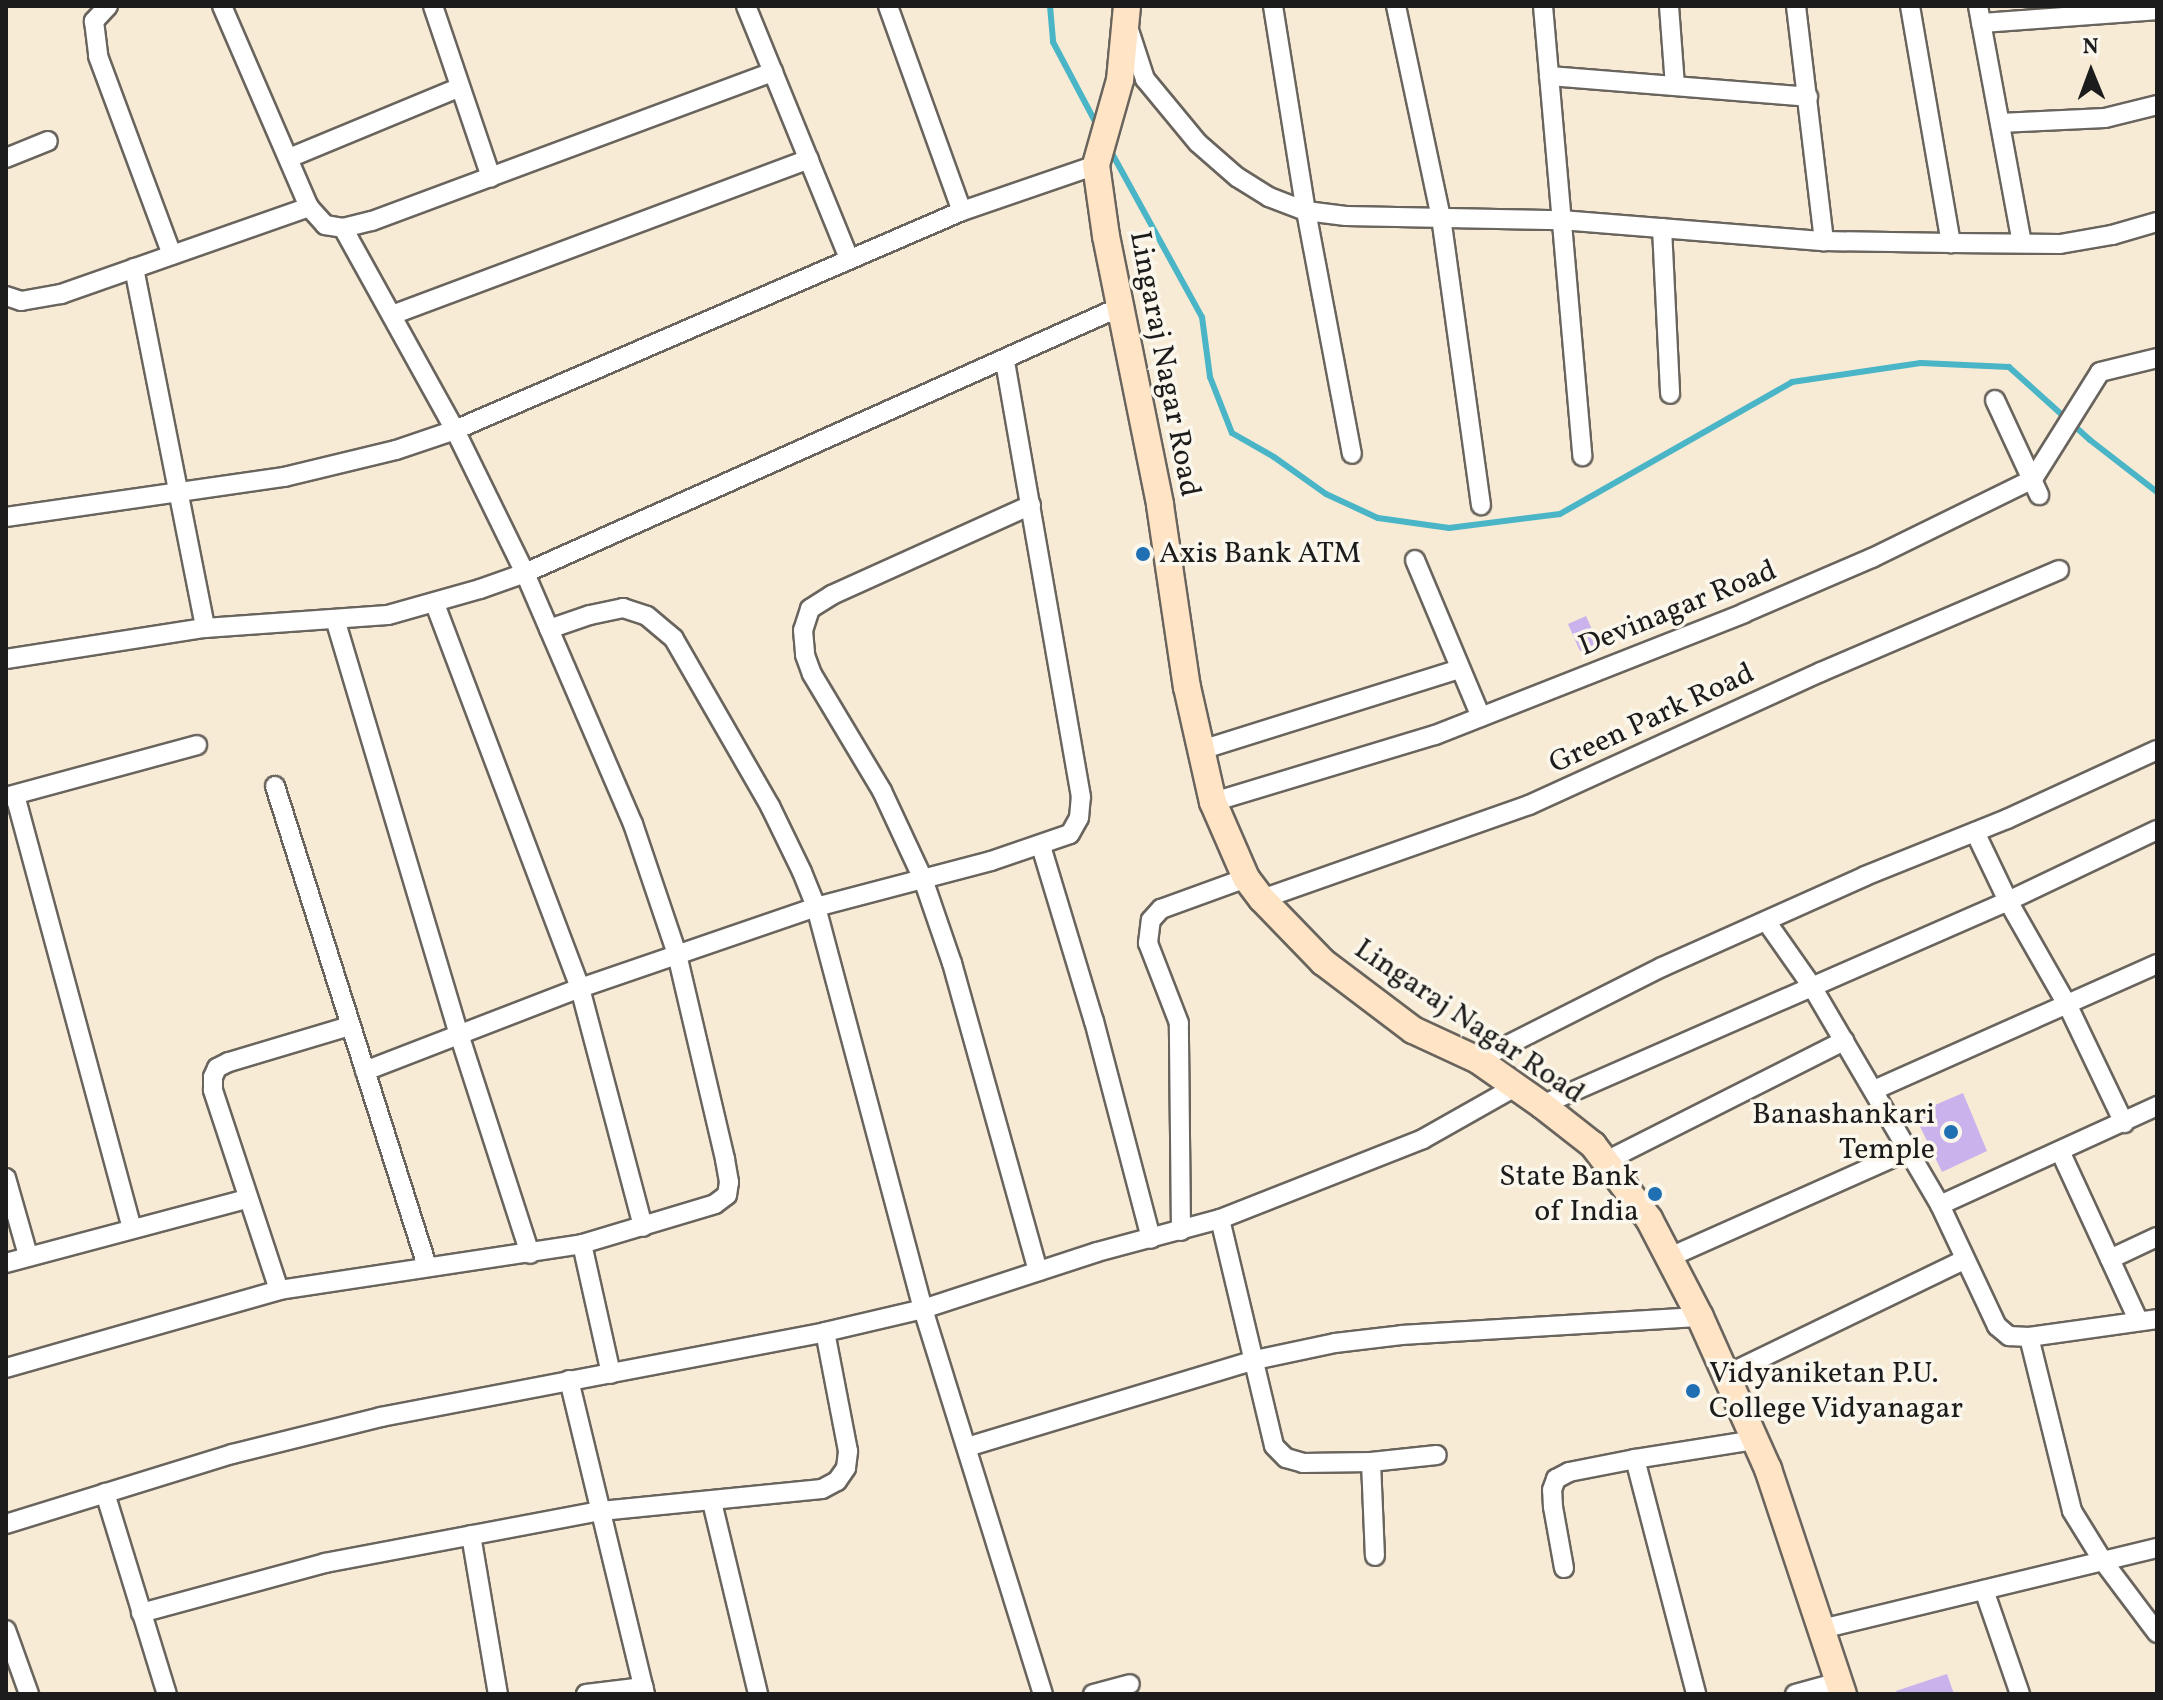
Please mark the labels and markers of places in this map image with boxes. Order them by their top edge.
place label: Axis Bank ATM [1159,536,1361,572]
marker: Axis Bank ATM [1134,545,1152,563]
place label: Banashankari Temple [1752,1097,1935,1168]
marker: Banashankari Temple [1942,1123,1960,1141]
place label: State Bank of India [1499,1159,1639,1230]
marker: State Bank of India [1646,1185,1664,1203]
place label: Vidyaniketan P.U. College Vidyanagar [1709,1356,1964,1426]
marker: Vidyaniketan P.U. College Vidyanagar [1684,1382,1702,1400]

